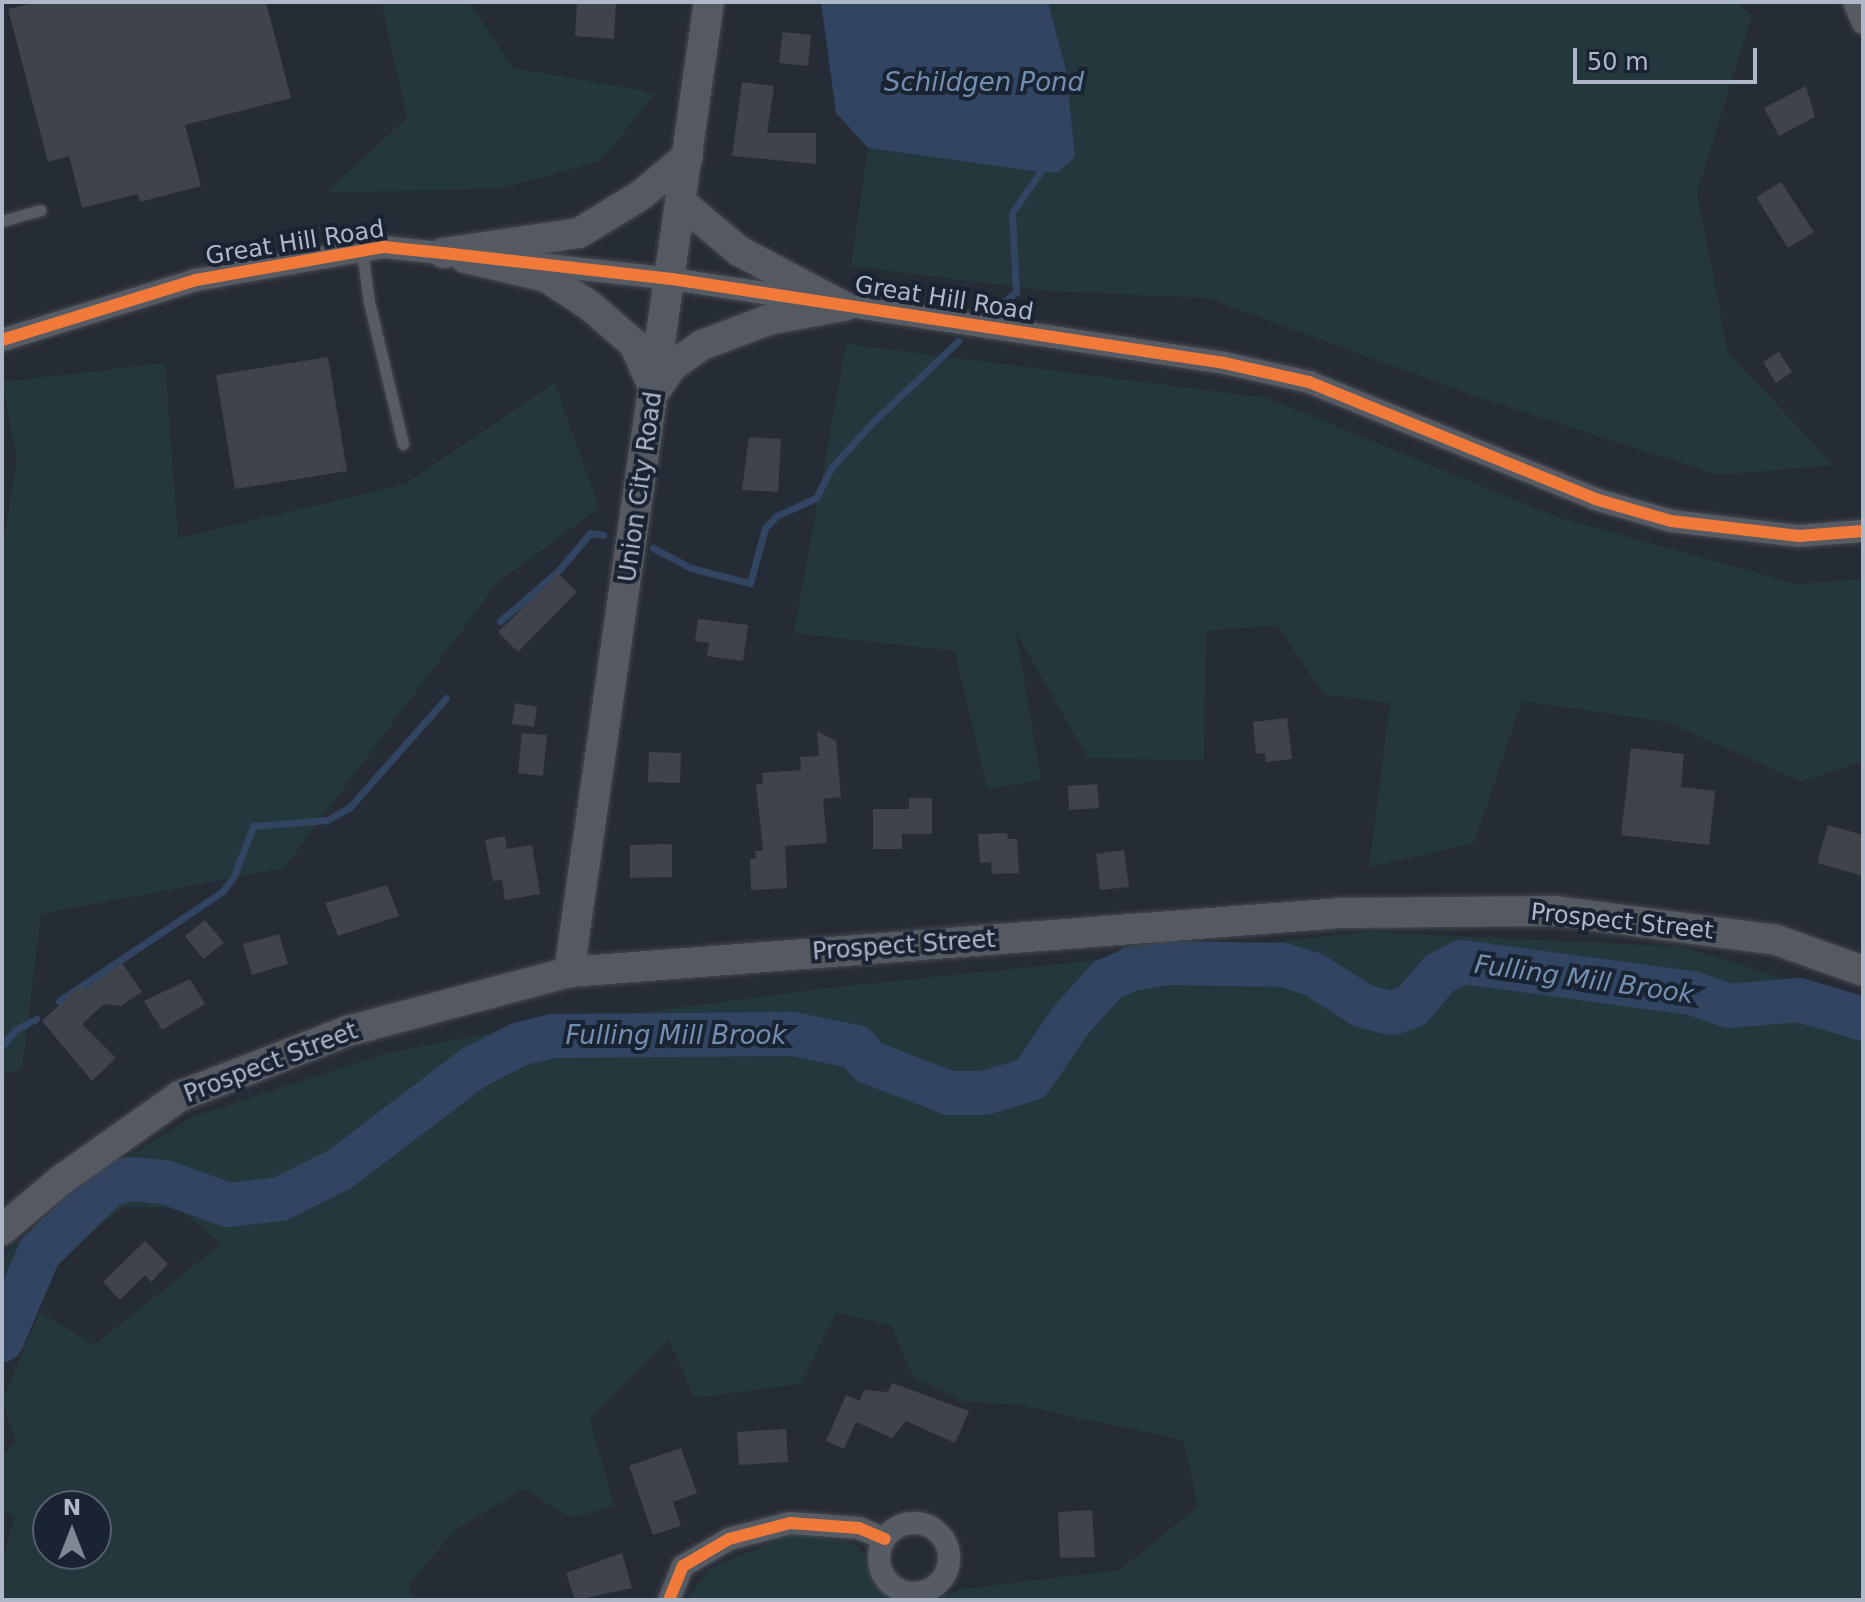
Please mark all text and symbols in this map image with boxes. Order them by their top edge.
scale bar [1577,32,1761,82]
text: 50 m [1587,48,1649,76]
water label: Schildgen Pond [884,67,1084,99]
street label: Great Hill Road [204,215,386,271]
street label: Great Hill Road [853,271,1035,327]
street label: Union City Road [613,390,669,584]
street label: Prospect Street [1529,898,1715,946]
street label: Prospect Street [811,925,997,967]
water label: Fulling Mill Brook [1472,949,1696,1011]
street label: Prospect Street [180,1017,362,1109]
water label: Fulling Mill Brook [565,1020,787,1052]
north arrow [32,1490,112,1570]
text: N [63,1495,81,1520]

